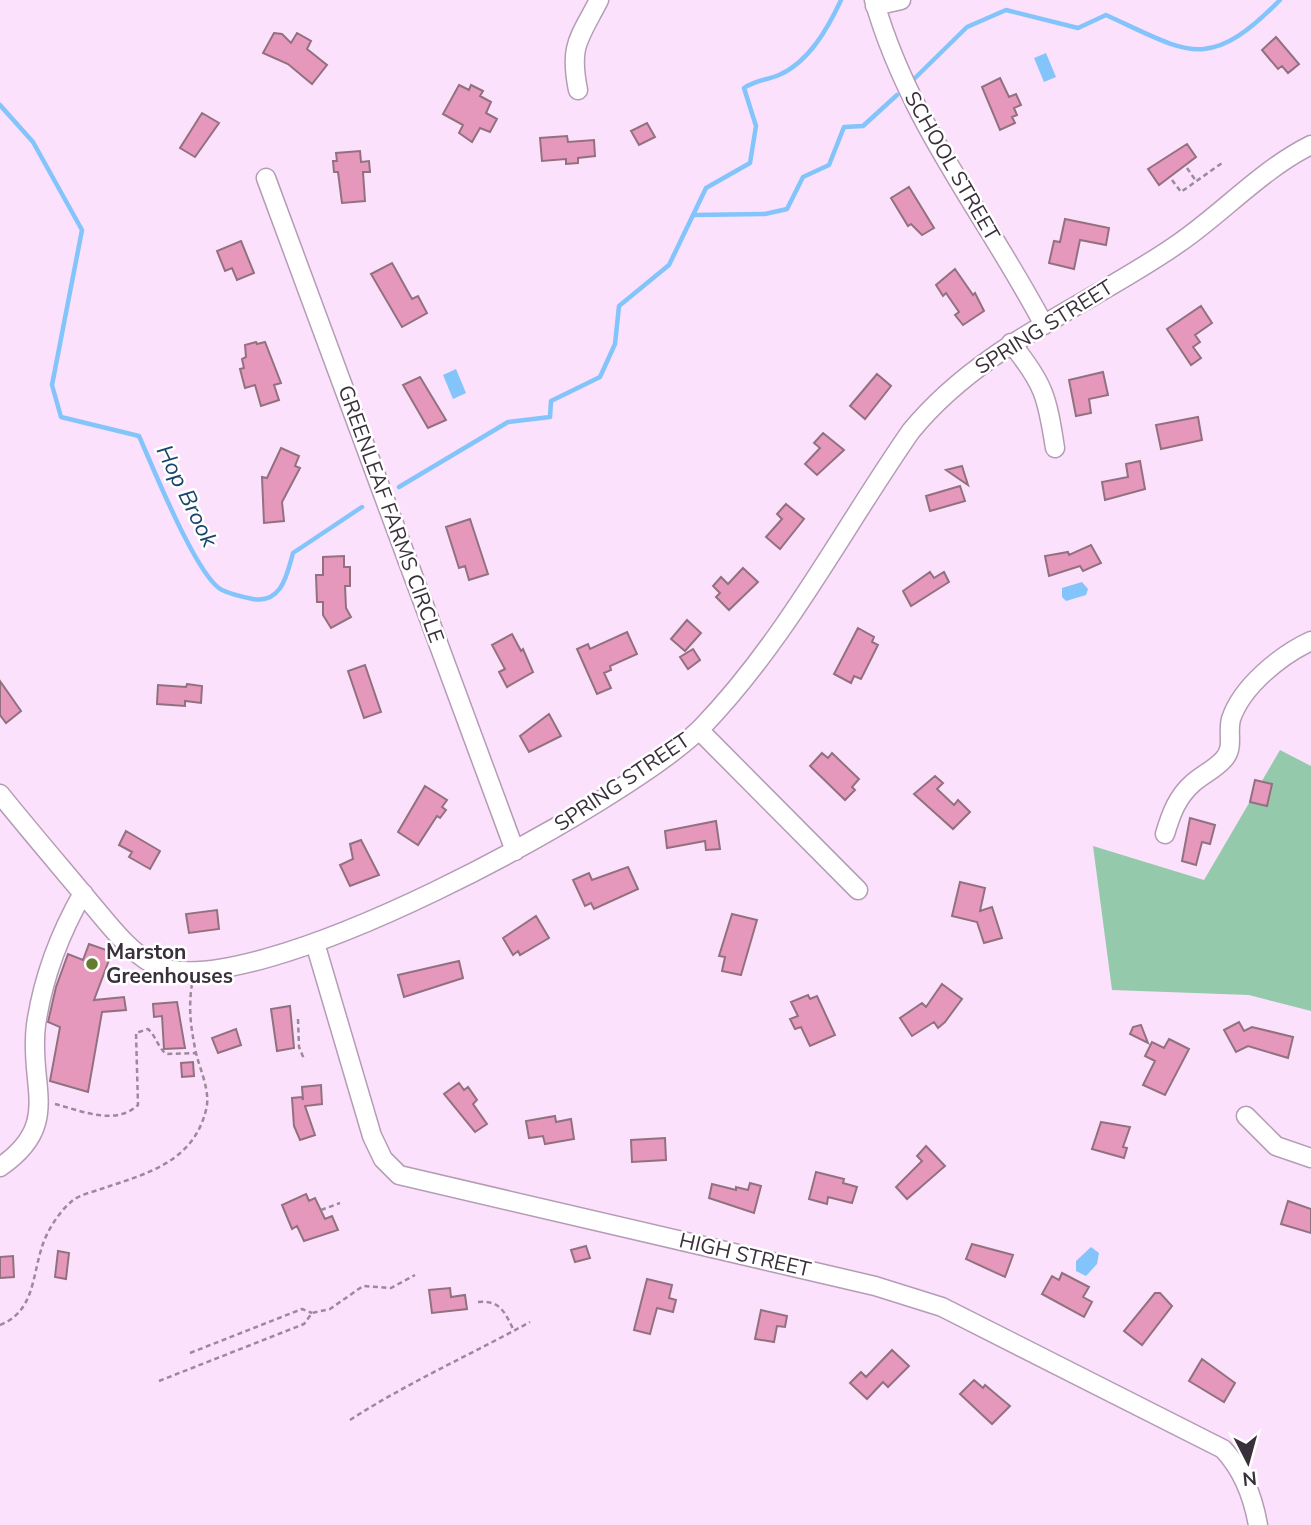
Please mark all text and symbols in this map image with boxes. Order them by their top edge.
street label: SCHOOL STREET [898,86,1006,246]
street label: SPRING STREET [970,273,1119,381]
street label: GREENLEAF FARMS CIRCLE [331,381,451,647]
water label: Hop Brook [149,440,225,553]
street label: SPRING STREET [549,726,696,838]
place label: Marston Greenhouses [106,938,233,990]
marker: Marston Greenhouses [84,956,100,972]
street label: HIGH STREET [676,1226,814,1284]
north arrow [1213,1427,1283,1497]
text: N [1241,1464,1258,1492]

